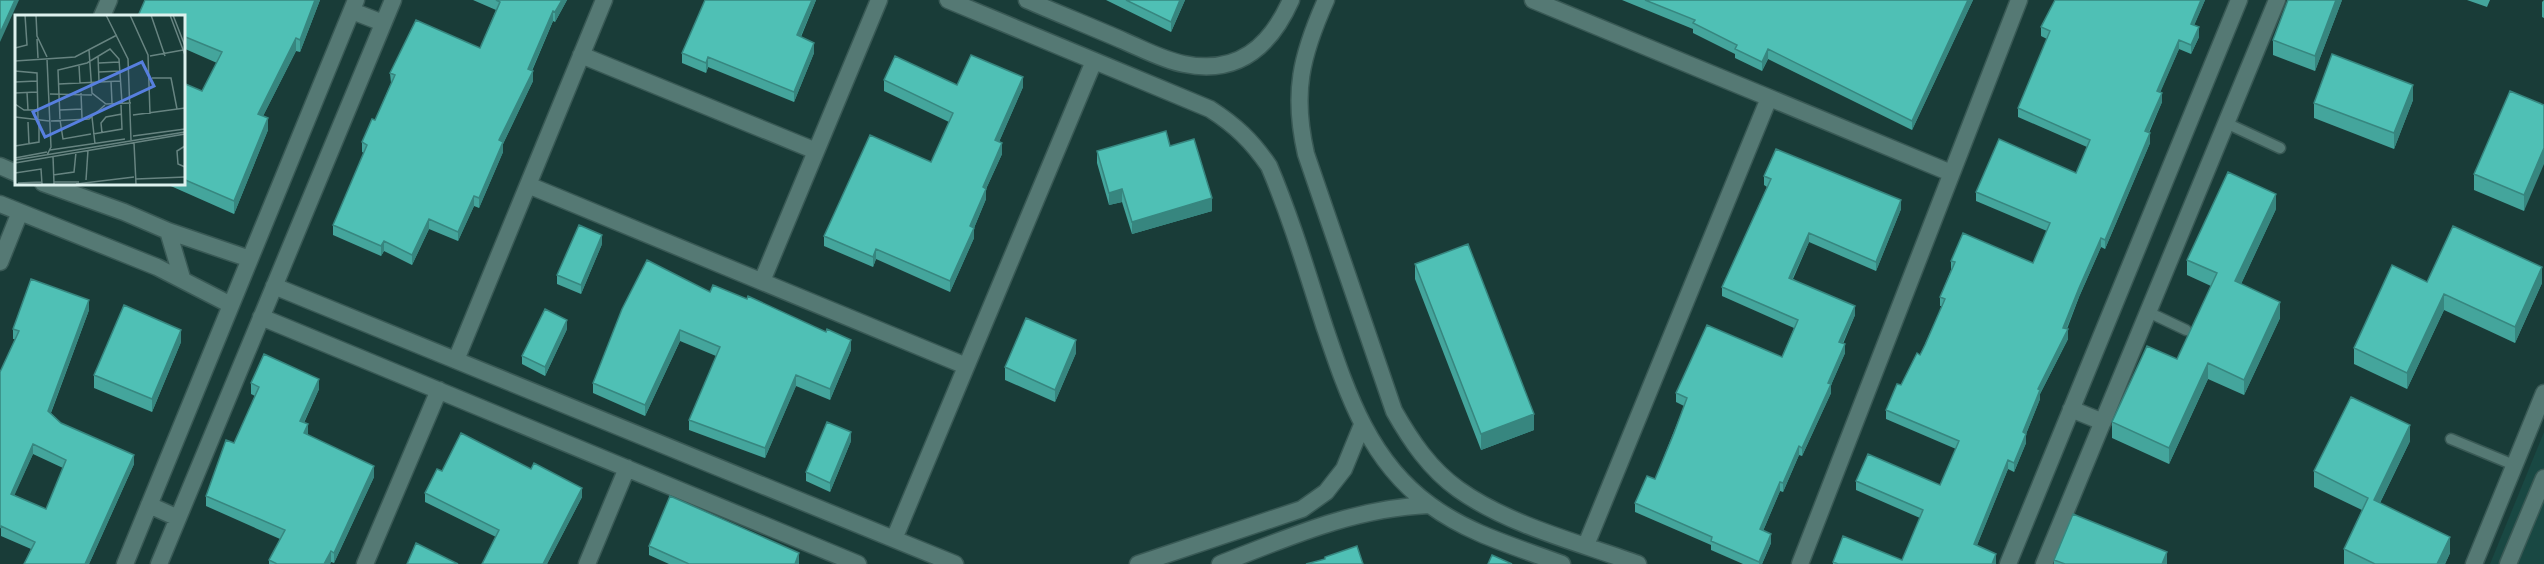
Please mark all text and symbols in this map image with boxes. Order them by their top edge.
inset map [15,15,184,184]

